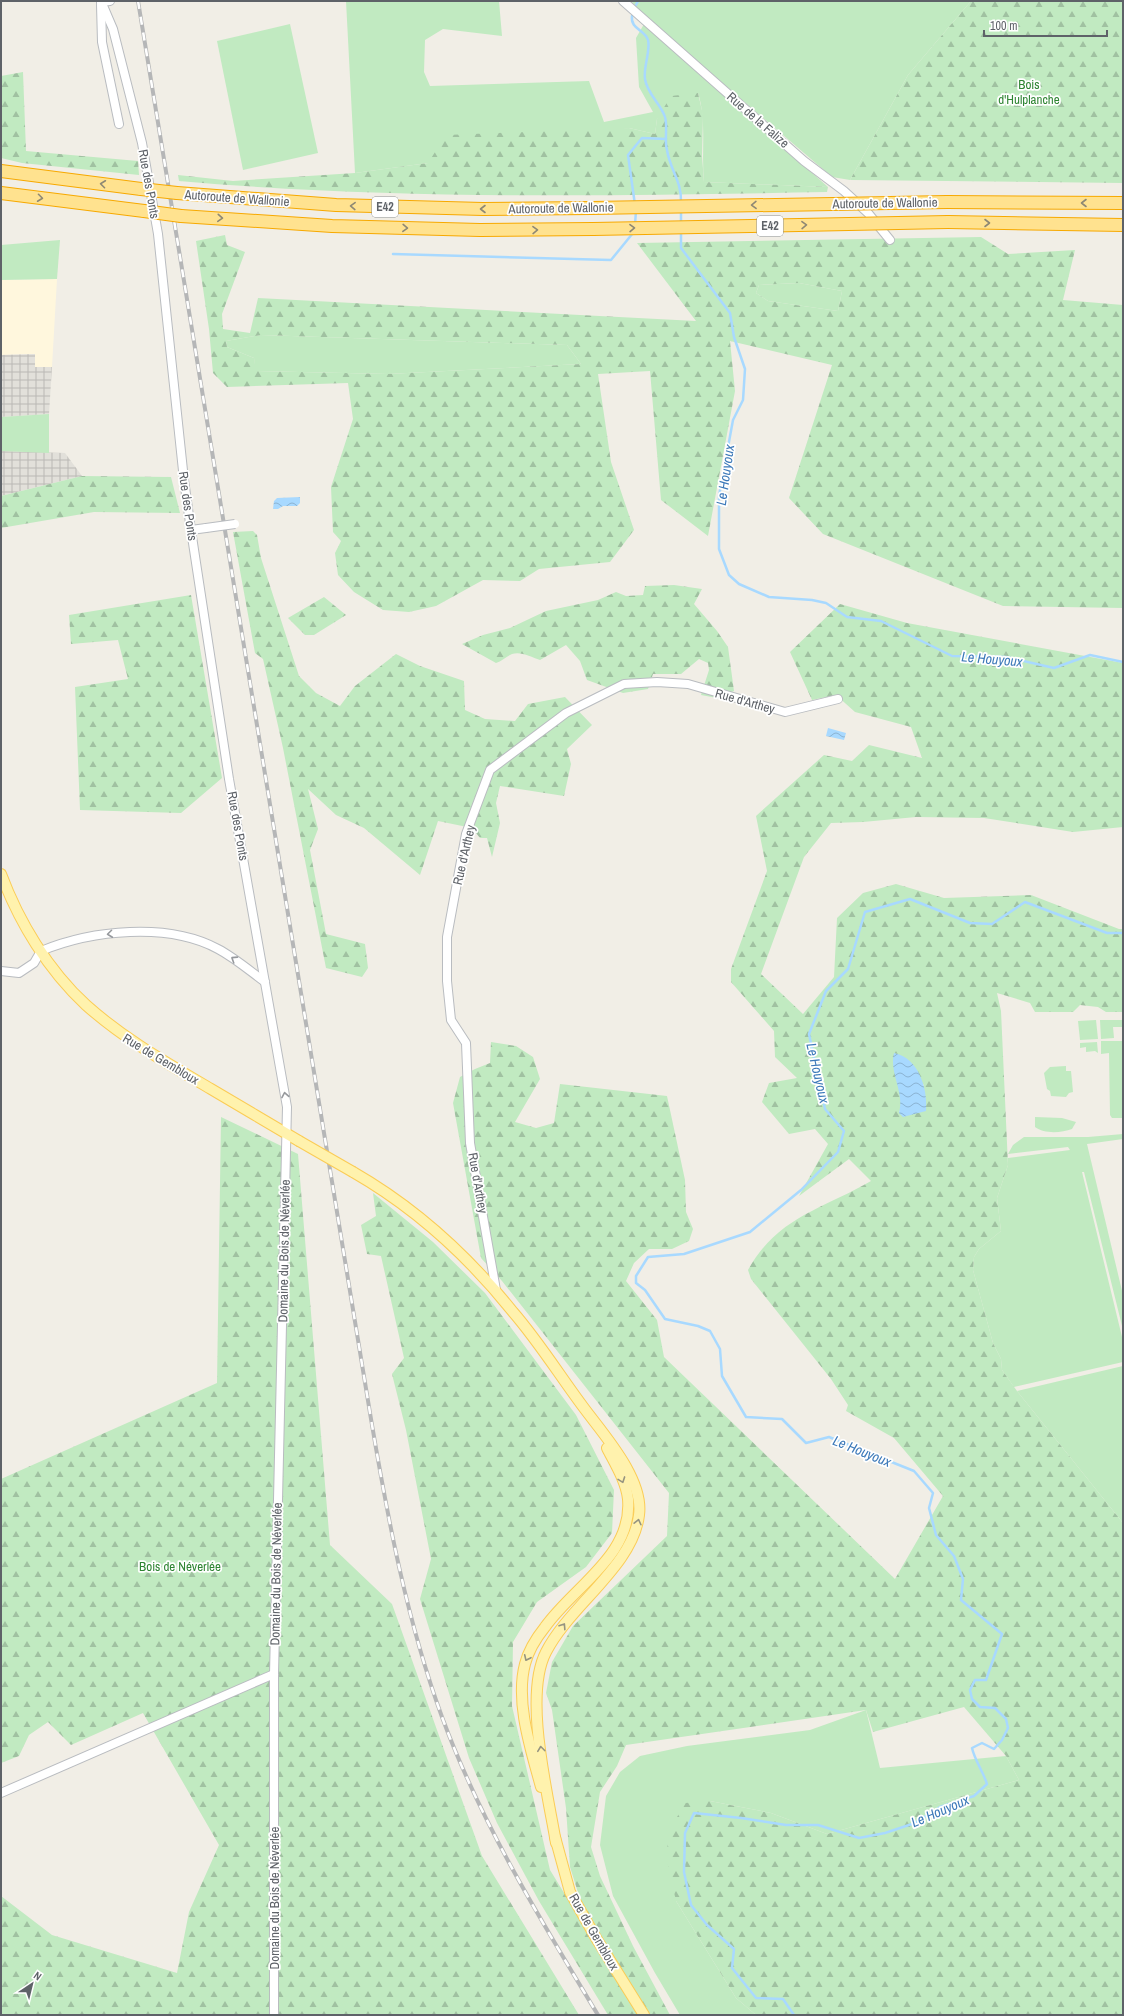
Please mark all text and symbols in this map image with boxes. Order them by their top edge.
scale bar [984,12,1107,38]
text: 100 m [990,18,1017,34]
park label: Bois d'Hulplanche [998,76,1060,108]
street label: Rue de la Falize [723,88,793,152]
street label: Rue des Ponts [135,148,163,220]
one-way arrow [100,180,106,189]
street label: Autoroute de Wallonie [183,186,290,210]
one-way arrow [37,194,43,203]
street label: Autoroute de Wallonie [831,194,938,212]
road number: E42 [372,197,398,217]
street label: Autoroute de Wallonie [507,199,614,217]
one-way arrow [1081,199,1087,207]
one-way arrow [751,201,757,209]
one-way arrow [350,202,356,210]
one-way arrow [480,205,486,213]
one-way arrow [217,214,223,223]
road number: E42 [757,216,783,236]
one-way arrow [984,218,990,227]
one-way arrow [801,221,807,229]
one-way arrow [402,224,408,232]
one-way arrow [629,224,635,232]
one-way arrow [532,226,538,234]
water label: Le Houyoux [712,442,738,507]
street label: Rue des Ponts [175,470,201,542]
water label: Le Houyoux [961,647,1025,671]
street label: Rue d'Arthey [713,684,777,718]
street label: Rue des Ponts [224,790,252,862]
street label: Rue d'Arthey [449,823,479,887]
one-way arrow [107,930,113,939]
one-way arrow [231,956,238,964]
street label: Rue de Gembloux [120,1030,203,1089]
water label: Le Houyoux [802,1041,834,1106]
one-way arrow [281,1092,290,1098]
street label: Rue d'Arthey [464,1151,492,1215]
street label: Domaine du Bois de Néverlée [274,1179,294,1323]
water label: Le Houyoux [830,1431,895,1471]
one-way arrow [617,1477,625,1484]
street label: Domaine du Bois de Néverlée [266,1502,286,1646]
one-way arrow [633,1519,641,1525]
park label: Bois de Néverlée [139,1558,221,1575]
one-way arrow [558,1623,566,1630]
one-way arrow [524,1655,532,1662]
one-way arrow [537,1746,546,1752]
water label: Le Houyoux [908,1790,973,1831]
street label: Domaine du Bois de Néverlée [266,1827,283,1969]
street label: Rue de Gembloux [565,1891,623,1974]
north arrow [12,1964,52,2004]
text: N [31,1968,44,1983]

